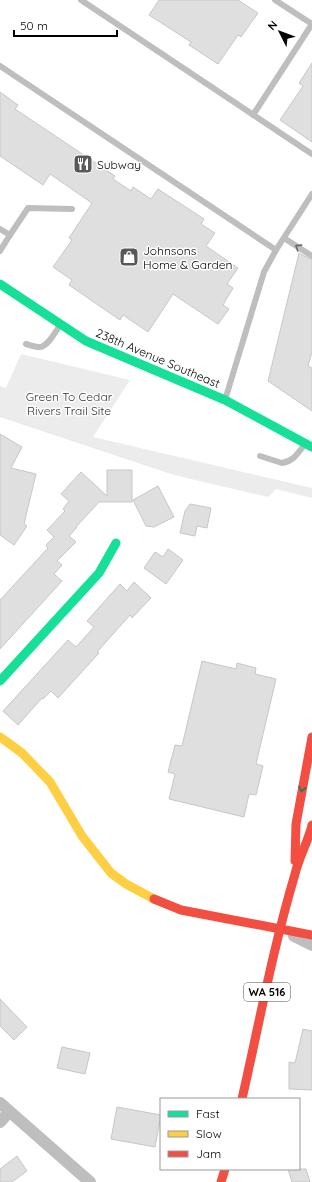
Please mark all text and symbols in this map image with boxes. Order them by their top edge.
scale bar [14,12,117,38]
north arrow [260,12,300,52]
text: 50 m [20,18,48,33]
text: N [265,18,280,33]
restaurant icon: Subway [72,153,94,175]
place label: Subway [97,157,141,172]
place label: Johnsons Home & Garden [143,243,232,272]
one-way arrow [295,244,302,252]
shop icon: Johnsons Home & Garden [118,246,140,268]
street label: 238th Avenue Southeast [94,325,222,391]
park label: Green To Cedar Rivers Trail Site [26,389,113,418]
one-way arrow [299,786,307,792]
road number: WA 516 [244,983,290,1001]
legend [160,1098,300,1170]
text: Fast [196,1106,220,1121]
text: Slow [196,1126,222,1141]
text: Jam [196,1146,221,1161]

